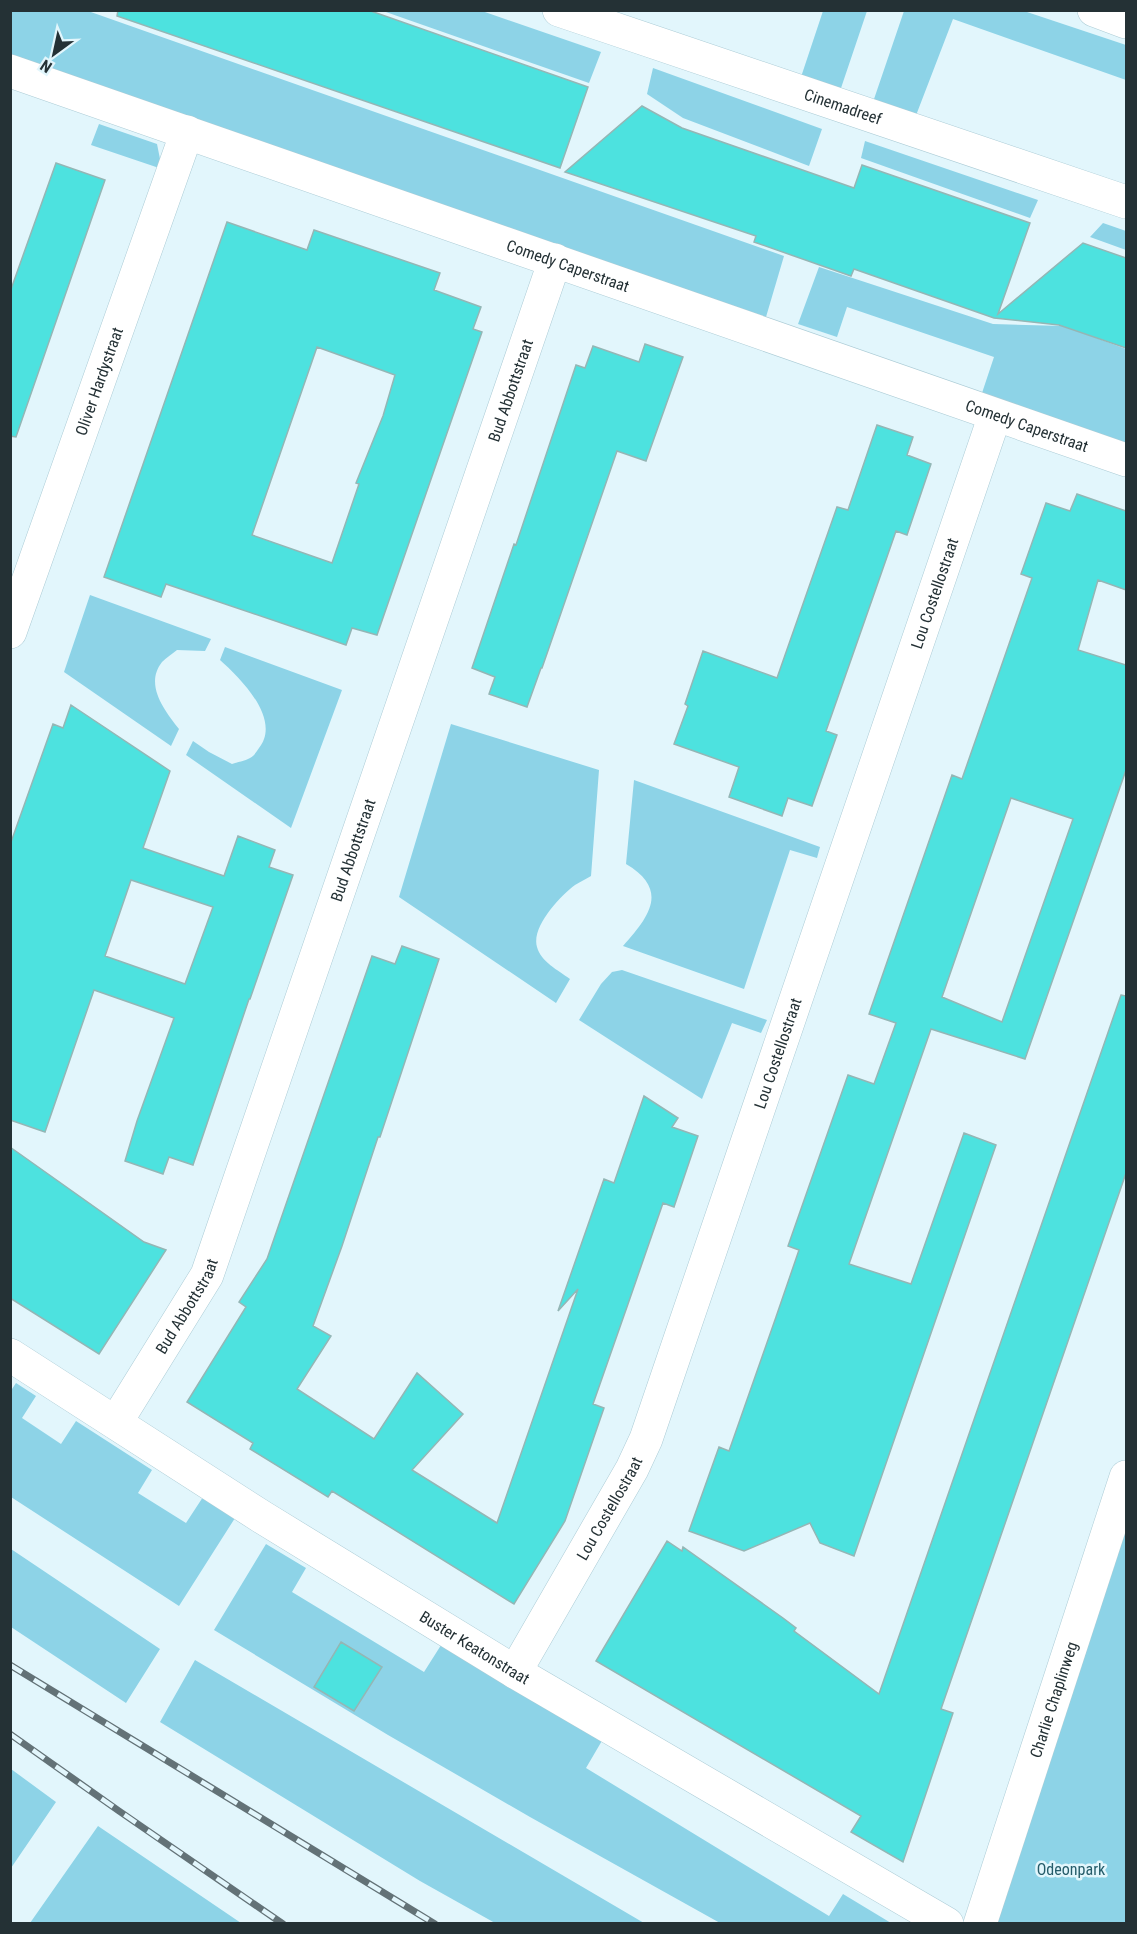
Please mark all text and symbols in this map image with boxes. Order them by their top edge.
north arrow [24,24,84,84]
text: N [37,56,55,77]
street label: Cinemadreef [802,84,884,128]
street label: Comedy Caperstraat [504,235,632,296]
street label: Oliver Hardystraat [71,324,127,438]
street label: Bud Abbottstraat [484,336,537,444]
street label: Comedy Caperstraat [963,395,1091,456]
street label: Lou Costellostraat [907,535,962,651]
street label: Bud Abbottstraat [326,796,379,904]
street label: Lou Costellostraat [750,995,805,1111]
street label: Bud Abbottstraat [151,1256,222,1357]
street label: Lou Costellostraat [572,1453,646,1563]
street label: Buster Keatonstraat [416,1606,533,1688]
street label: Charlie Chaplinweg [1025,1639,1081,1760]
park label: Odeonpark [1037,1860,1106,1879]

